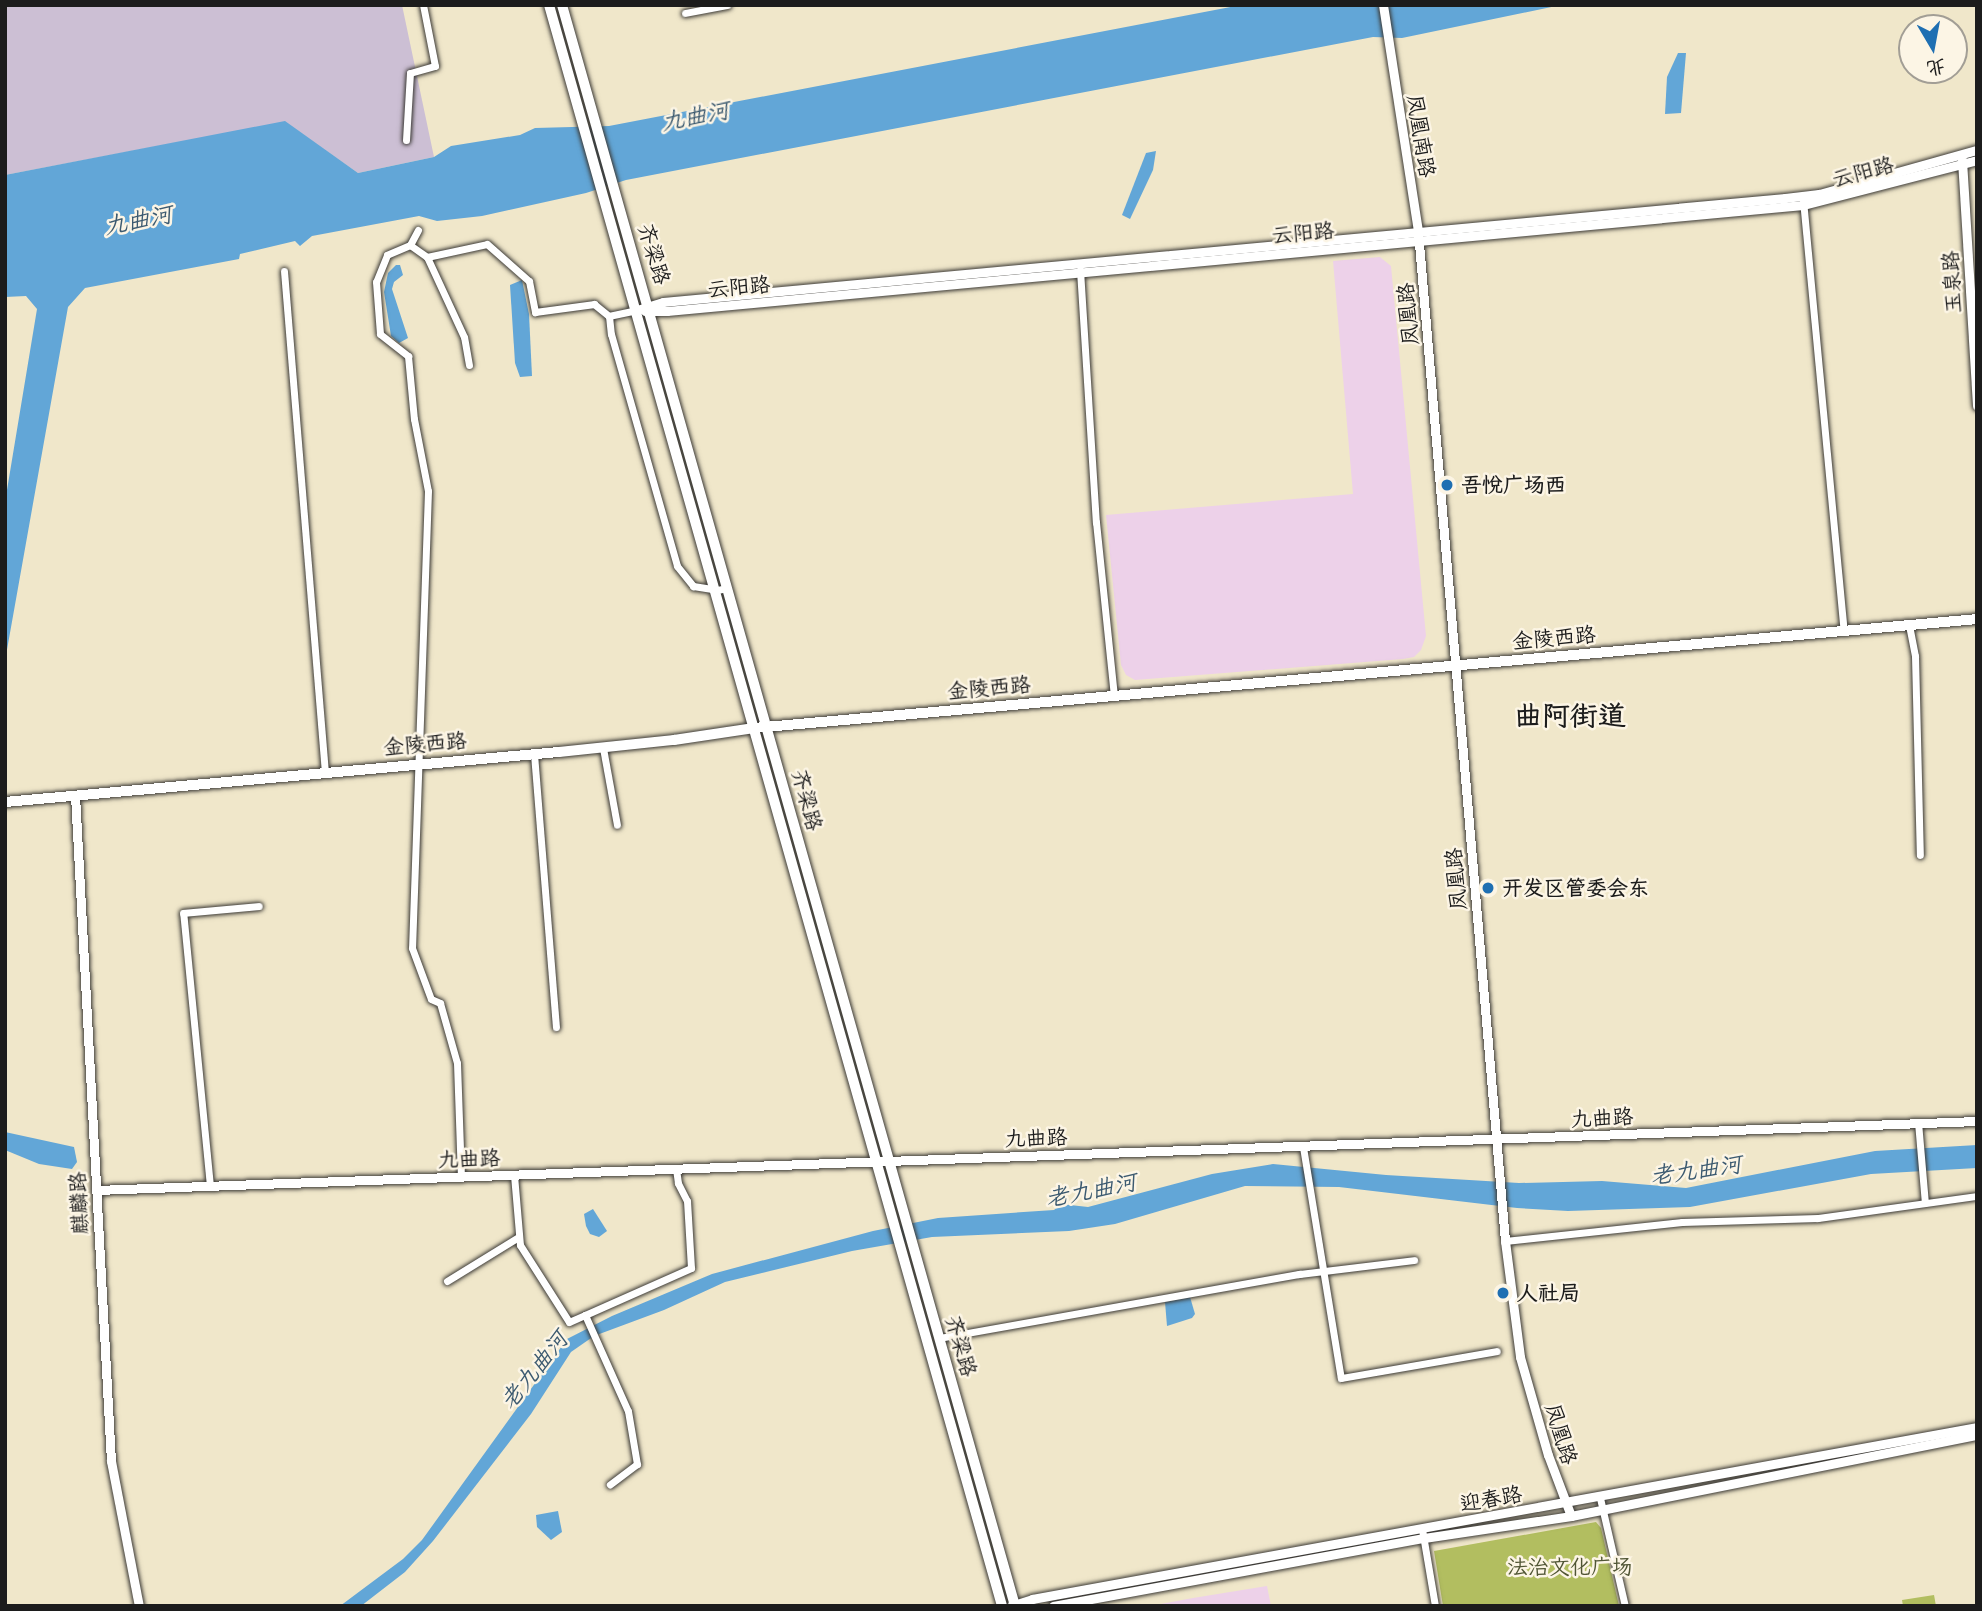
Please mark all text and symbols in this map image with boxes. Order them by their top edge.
north arrow [1898,14,1968,84]
text: 北 [1925,54,1948,81]
street label: 凤凰南路 [1402,93,1440,179]
water label: 九曲河 [659,96,731,136]
street label: 云阳路 [1829,152,1897,192]
water label: 九曲河 [102,200,174,240]
street label: 云阳路 [1271,218,1335,248]
street label: 齐梁路 [633,220,675,288]
street label: 玉泉路 [1938,250,1966,314]
street label: 云阳路 [707,272,771,302]
street label: 凤凰路 [1393,282,1423,346]
place label: 吾悦广场西 [1461,472,1566,498]
marker: 吾悦广场西 [1439,477,1455,493]
street label: 金陵西路 [1511,622,1597,654]
street label: 金陵西路 [946,672,1032,704]
district label: 曲阿街道 [1514,698,1626,732]
street label: 金陵西路 [382,728,468,760]
street label: 齐梁路 [787,766,827,834]
street label: 凤凰路 [1441,847,1471,911]
place label: 开发区管委会东 [1502,875,1649,901]
marker: 开发区管委会东 [1480,880,1496,896]
street label: 九曲路 [1570,1104,1634,1132]
street label: 九曲路 [1004,1124,1068,1152]
street label: 九曲路 [437,1145,501,1173]
water label: 老九曲河 [1649,1150,1743,1190]
water label: 老九曲河 [1043,1168,1139,1212]
street label: 麒麟路 [65,1171,93,1235]
place label: 人社局 [1517,1280,1580,1306]
marker: 人社局 [1495,1285,1511,1301]
street label: 齐梁路 [940,1312,982,1380]
water label: 老九曲河 [494,1326,574,1414]
street label: 凤凰路 [1540,1400,1582,1468]
street label: 迎春路 [1458,1481,1524,1517]
park label: 法治文化广场 [1507,1554,1633,1580]

